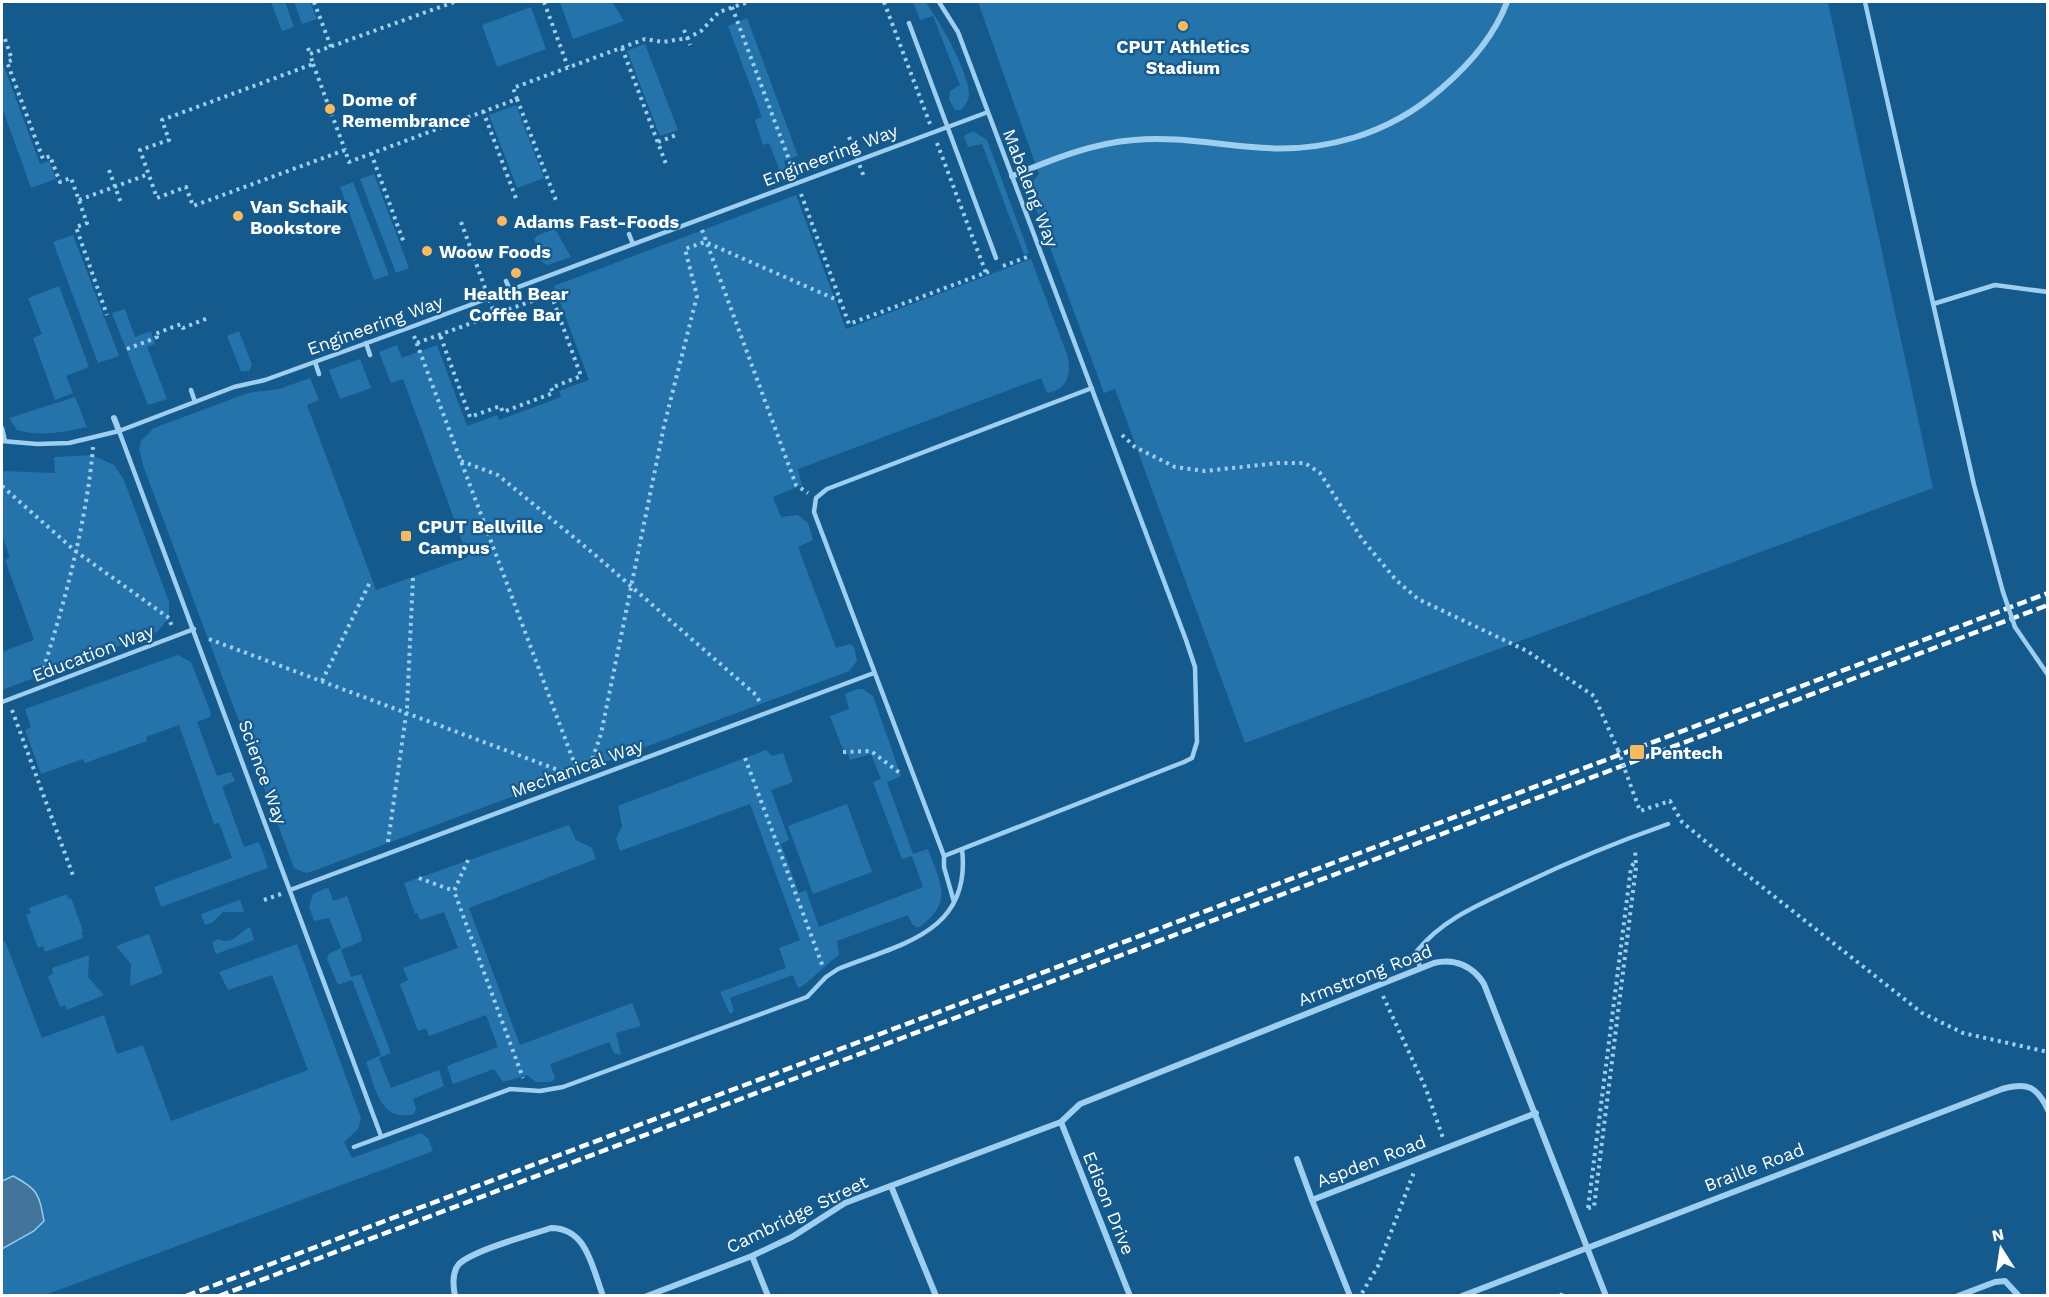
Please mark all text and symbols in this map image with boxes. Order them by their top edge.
marker: CPUT Athletics Stadium [1176,19,1190,33]
place label: CPUT Athletics Stadium [1116,36,1250,78]
place label: Dome of Remembrance [342,89,470,131]
marker: Dome of Remembrance [323,102,337,116]
street label: Engineering Way [759,119,901,190]
street label: Mabaleng Way [999,126,1063,251]
place label: Van Schaik Bookstore [250,196,349,238]
marker: Van Schaik Bookstore [231,209,245,223]
place label: Adams Fast-Foods [514,211,679,232]
marker: Adams Fast-Foods [495,214,509,228]
place label: Woow Foods [439,241,551,262]
marker: Woow Foods [420,244,434,258]
marker: Health Bear Coffee Bar [509,266,523,280]
place label: Health Bear Coffee Bar [463,283,569,325]
street label: Engineering Way [304,290,446,359]
place label: CPUT Bellville Campus [418,516,543,558]
marker: CPUT Bellville Campus [399,529,413,543]
street label: Education Way [29,620,158,686]
street label: Science Way [234,717,292,828]
street label: Mechanical Way [508,734,647,802]
place label: Pentech [1650,742,1723,763]
marker: Pentech [1628,743,1646,761]
street label: Armstrong Road [1295,940,1435,1010]
street label: Aspden Road [1313,1131,1429,1191]
street label: Braille Road [1701,1138,1807,1196]
street label: Edison Drive [1079,1148,1139,1258]
street label: Cambridge Street [723,1170,872,1257]
north arrow [1971,1219,2031,1279]
text: N [1990,1224,2006,1245]

